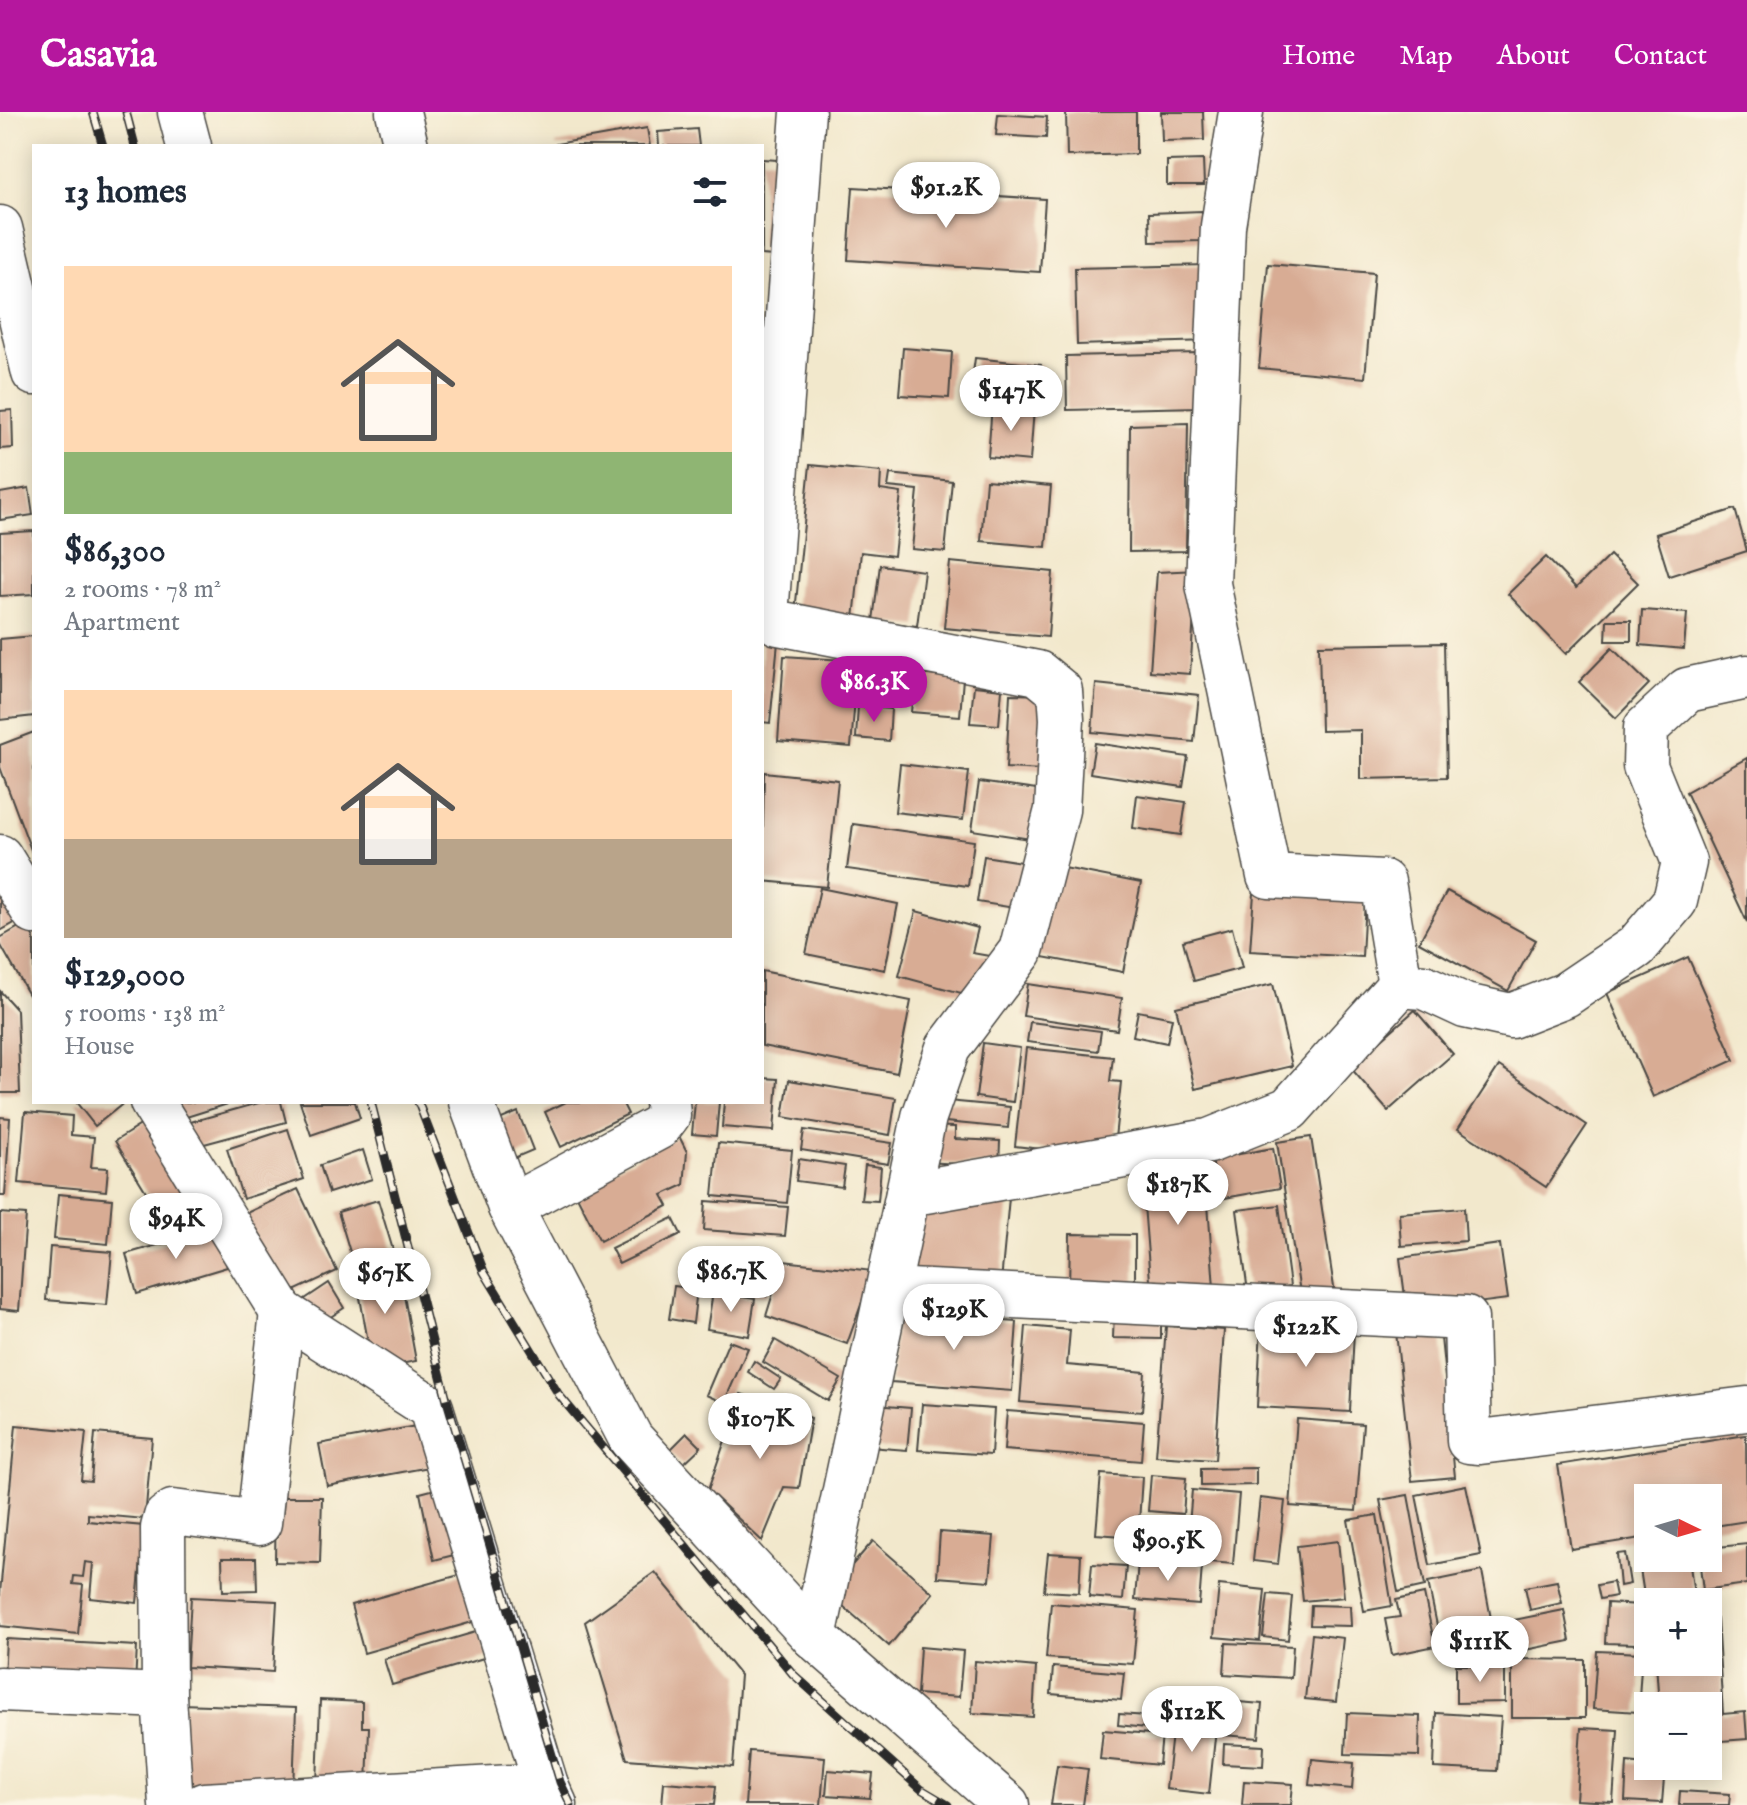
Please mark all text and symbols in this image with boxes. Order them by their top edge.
text: Casavia [40,32,156,80]
text: Home [1282,39,1355,74]
text: Map [1399,39,1453,74]
text: About [1497,39,1570,74]
text: Contact [1614,39,1707,74]
pin: $91.2K [881,162,1011,230]
icon: filters [688,170,732,214]
text: 13 homes [64,171,187,214]
text: $91.2K [910,171,982,204]
icon: home [326,318,470,462]
pin: $147K [955,365,1067,433]
text: $147K [978,374,1045,407]
text: $86,300 [64,530,166,573]
text: 2 rooms · 78 m² [64,573,221,606]
text: Apartment [64,606,180,639]
pin: $86.3K [809,656,939,724]
text: $86.3K [839,665,909,698]
icon: home [326,742,470,886]
text: $129,000 [64,954,185,997]
text: 5 rooms · 138 m² [64,997,226,1030]
text: House [64,1030,134,1063]
pin: $187K [1122,1159,1234,1227]
text: $187K [1145,1168,1211,1201]
pin: $94K [129,1193,223,1261]
text: $94K [147,1202,205,1235]
pin: $86.7K [666,1246,796,1314]
pin: $67K [338,1248,432,1316]
text: $86.7K [696,1255,766,1288]
text: $67K [357,1257,413,1290]
pin: $129K [898,1284,1010,1352]
text: $129K [921,1293,987,1326]
pin: $122K [1250,1301,1362,1369]
text: $122K [1272,1310,1340,1343]
pin: $107K [704,1393,816,1461]
text: $107K [726,1402,794,1435]
north arrow [1634,1484,1722,1572]
map controls [1634,1484,1722,1780]
pin: $90.5K [1103,1515,1233,1583]
text: $90.5K [1132,1524,1204,1557]
button: + [1634,1588,1722,1676]
pin: $111K [1424,1616,1536,1684]
text: $111K [1449,1625,1511,1658]
pin: $112K [1136,1686,1248,1754]
button: − [1634,1692,1722,1780]
text: $112K [1160,1695,1224,1728]

